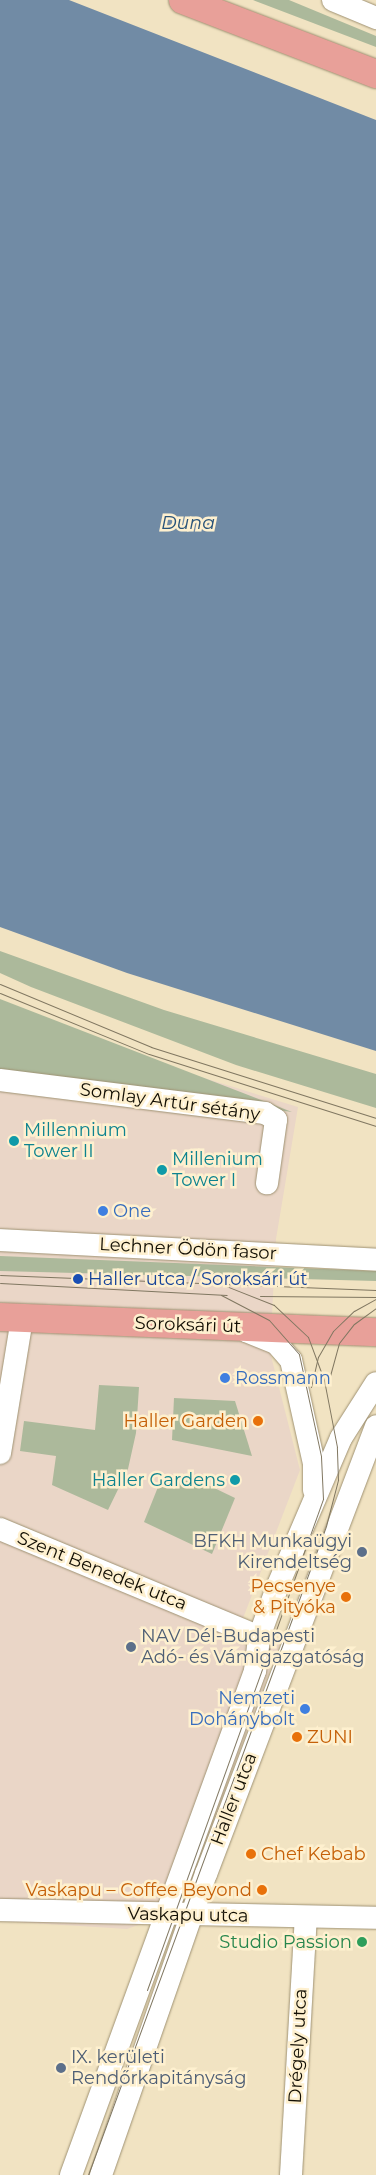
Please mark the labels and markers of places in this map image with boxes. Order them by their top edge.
place label: Millennium Tower II [24,1120,127,1162]
marker: Millennium Tower II [8,1135,20,1147]
place label: Millenium Tower I [172,1149,263,1192]
marker: Millenium Tower I [156,1164,168,1176]
place label: One [113,1200,151,1222]
marker: One [97,1205,109,1217]
place label: Haller utca / Soroksári út [88,1268,308,1290]
marker: Haller utca / Soroksári út [72,1273,84,1285]
place label: Rossmann [235,1367,331,1389]
marker: Rossmann [219,1372,231,1384]
place label: Haller Garden [123,1410,248,1432]
marker: Haller Garden [252,1415,264,1427]
place label: Haller Gardens [92,1469,225,1491]
marker: Haller Gardens [229,1474,241,1486]
place label: BFKH Munkaügyi Kirendeltség [193,1531,352,1574]
marker: BFKH Munkaügyi Kirendeltség [356,1546,368,1558]
place label: Pecsenye & Pityóka [250,1576,336,1618]
marker: Pecsenye & Pityóka [340,1591,352,1603]
place label: NAV Dél-Budapesti Adó- és Vámigazgatóság [141,1626,365,1668]
marker: NAV Dél-Budapesti Adó- és Vámigazgatóság [125,1641,137,1653]
place label: Nemzeti Dohánybolt [189,1688,295,1730]
marker: Nemzeti Dohánybolt [299,1703,311,1715]
place label: ZUNI [307,1726,353,1748]
marker: ZUNI [291,1731,303,1743]
place label: Chef Kebab [261,1843,366,1865]
marker: Chef Kebab [245,1848,257,1860]
place label: Vaskapu – Coffee Beyond [25,1879,252,1901]
marker: Vaskapu – Coffee Beyond [256,1884,268,1896]
place label: Studio Passion [219,1931,352,1953]
marker: Studio Passion [356,1936,368,1948]
place label: IX. kerületi Rendőrkapitányság [71,2047,246,2090]
marker: IX. kerületi Rendőrkapitányság [55,2062,67,2074]

